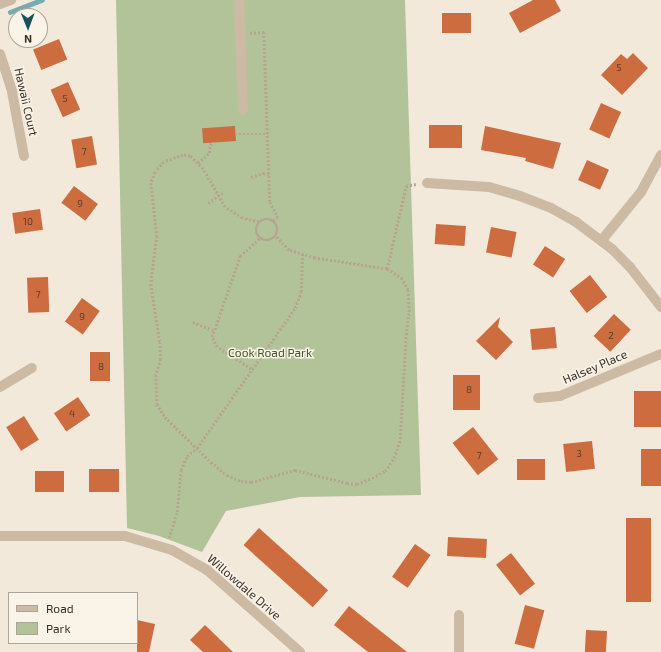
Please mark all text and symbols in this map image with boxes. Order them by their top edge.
north arrow [8,8,48,48]
text: N [24,33,32,46]
house number: 5 [616,62,622,74]
street label: Hawaii Court [11,66,41,138]
house number: 5 [62,93,68,105]
house number: 7 [81,146,87,158]
house number: 9 [77,198,83,210]
house number: 10 [23,216,33,228]
house number: 7 [35,289,41,301]
house number: 9 [79,311,85,323]
house number: 2 [608,330,614,342]
park label: Cook Road Park [228,346,312,360]
street label: Halsey Place [560,347,630,387]
house number: 8 [98,361,104,373]
house number: 8 [466,384,472,396]
house number: 4 [69,408,75,420]
house number: 3 [576,448,582,460]
house number: 7 [476,450,482,462]
street label: Willowdale Drive [204,551,284,623]
legend [8,592,138,644]
text: Road [46,601,74,615]
text: Park [46,621,71,635]

